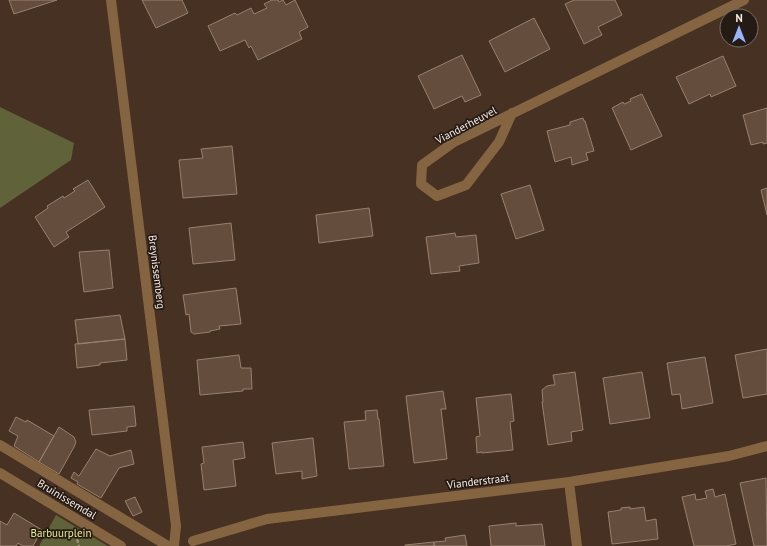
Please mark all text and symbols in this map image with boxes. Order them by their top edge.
north arrow [719,8,759,48]
text: N [735,11,743,25]
street label: Vianderheuvel [432,103,500,147]
street label: Breynissemberg [146,234,169,310]
street label: Vianderstraat [445,470,510,492]
street label: Bruinissemdal [35,476,100,522]
park label: Barbuurplein [31,526,91,540]

